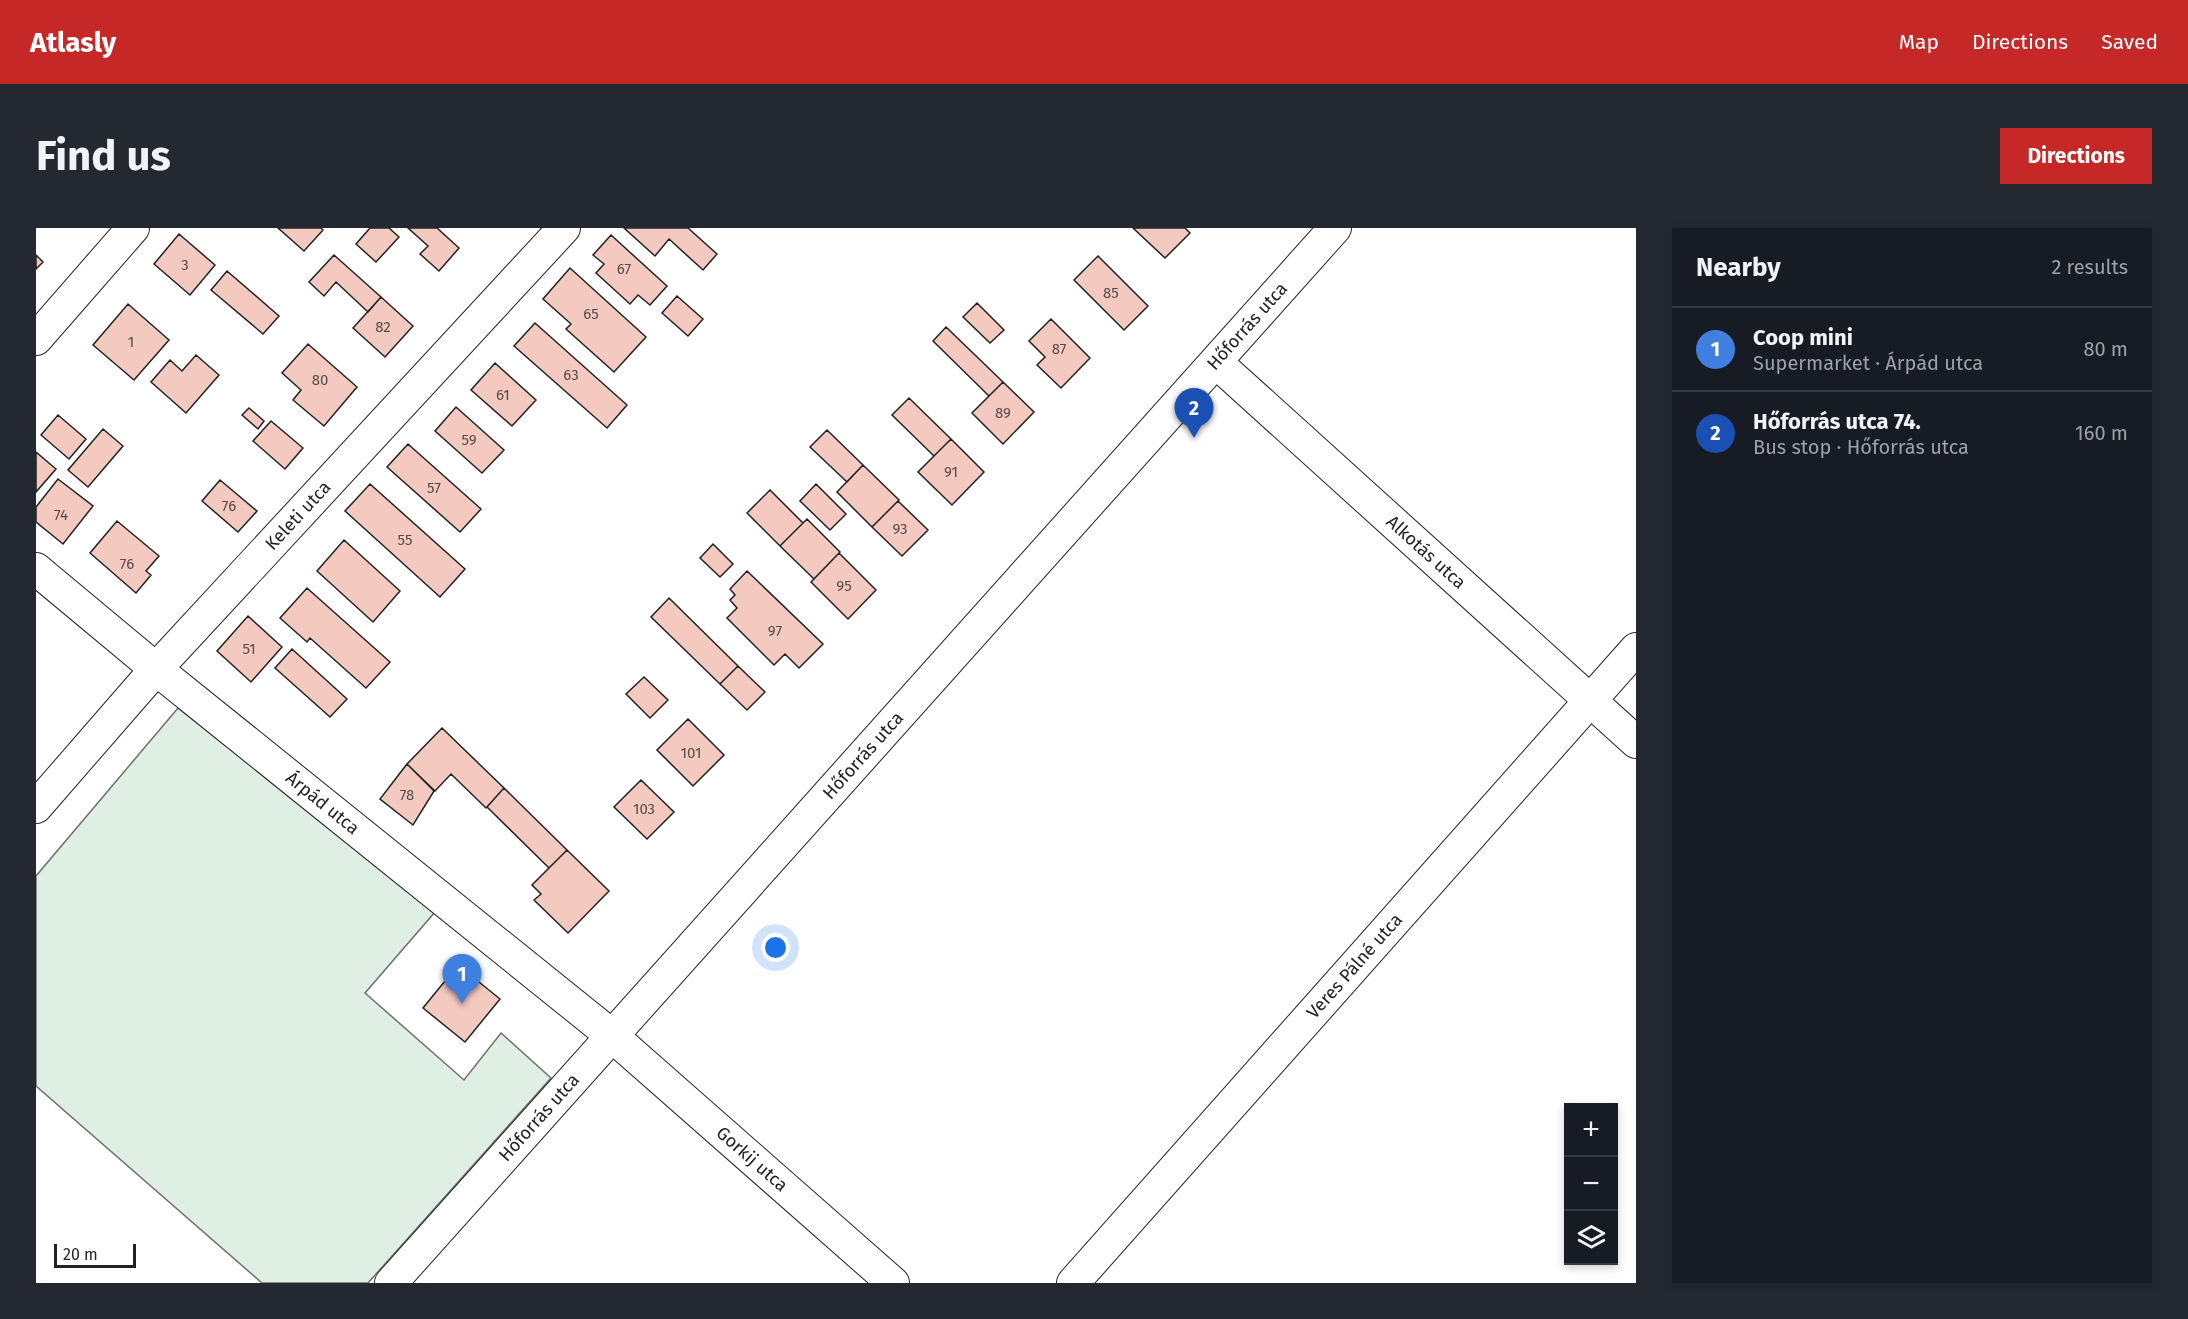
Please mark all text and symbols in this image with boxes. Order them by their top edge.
text: Atlasly [30,26,116,59]
text: Map [1899,29,1939,55]
text: Directions [1972,29,2068,55]
text: Saved [2101,29,2158,55]
button: Directions [2000,128,2152,184]
text: Find us [36,131,171,181]
text: Nearby [1696,252,1781,283]
text: 2 results [2051,255,2128,279]
house number: 3 [181,256,189,274]
house number: 67 [617,260,631,278]
street label: Hőforrás utca [1202,278,1292,375]
house number: 85 [1103,284,1119,302]
house number: 65 [583,305,599,323]
house number: 82 [375,318,391,336]
text: Coop mini [1753,324,1853,351]
house number: 1 [128,333,134,351]
text: 1 [1711,337,1720,361]
text: 80 m [2083,337,2128,361]
house number: 87 [1052,340,1067,358]
text: Supermarket · Árpád utca [1753,351,1983,375]
house number: 63 [563,366,579,384]
house number: 80 [312,371,328,389]
house number: 61 [496,386,510,404]
pin: 2 [1174,388,1214,438]
house number: 89 [995,404,1011,422]
text: Hőforrás utca 74. [1753,408,1921,435]
text: 2 [1710,421,1721,445]
text: 160 m [2075,421,2128,445]
house number: 59 [461,431,477,449]
text: Bus stop · Hőforrás utca [1753,435,1969,459]
house number: 91 [944,463,958,481]
street label: Keleti utca [261,476,335,555]
house number: 57 [427,479,441,497]
house number: 76 [222,497,236,515]
house number: 74 [54,506,68,524]
street label: Alkotás utca [1382,511,1470,594]
house number: 93 [892,520,908,538]
house number: 55 [398,531,412,549]
house number: 76 [120,555,134,573]
house number: 95 [836,577,852,595]
house number: 97 [768,622,782,640]
house number: 51 [242,640,256,658]
street label: Hőforrás utca [818,707,908,804]
house number: 101 [681,744,702,762]
street label: Árpád utca [281,766,364,839]
house number: 78 [400,786,414,804]
house number: 103 [633,800,655,818]
street label: Veres Pálné utca [1302,909,1407,1023]
your location [761,933,790,962]
pin: 1 [442,954,482,1004]
street label: Hőforrás utca [494,1069,584,1166]
map controls [1564,1103,1618,1265]
button: + [1564,1103,1618,1157]
street label: Gorkij utca [712,1122,792,1196]
button: − [1564,1157,1618,1211]
button: layers [1564,1211,1618,1265]
scale bar [54,1241,136,1268]
text: 20 m [63,1245,98,1264]

